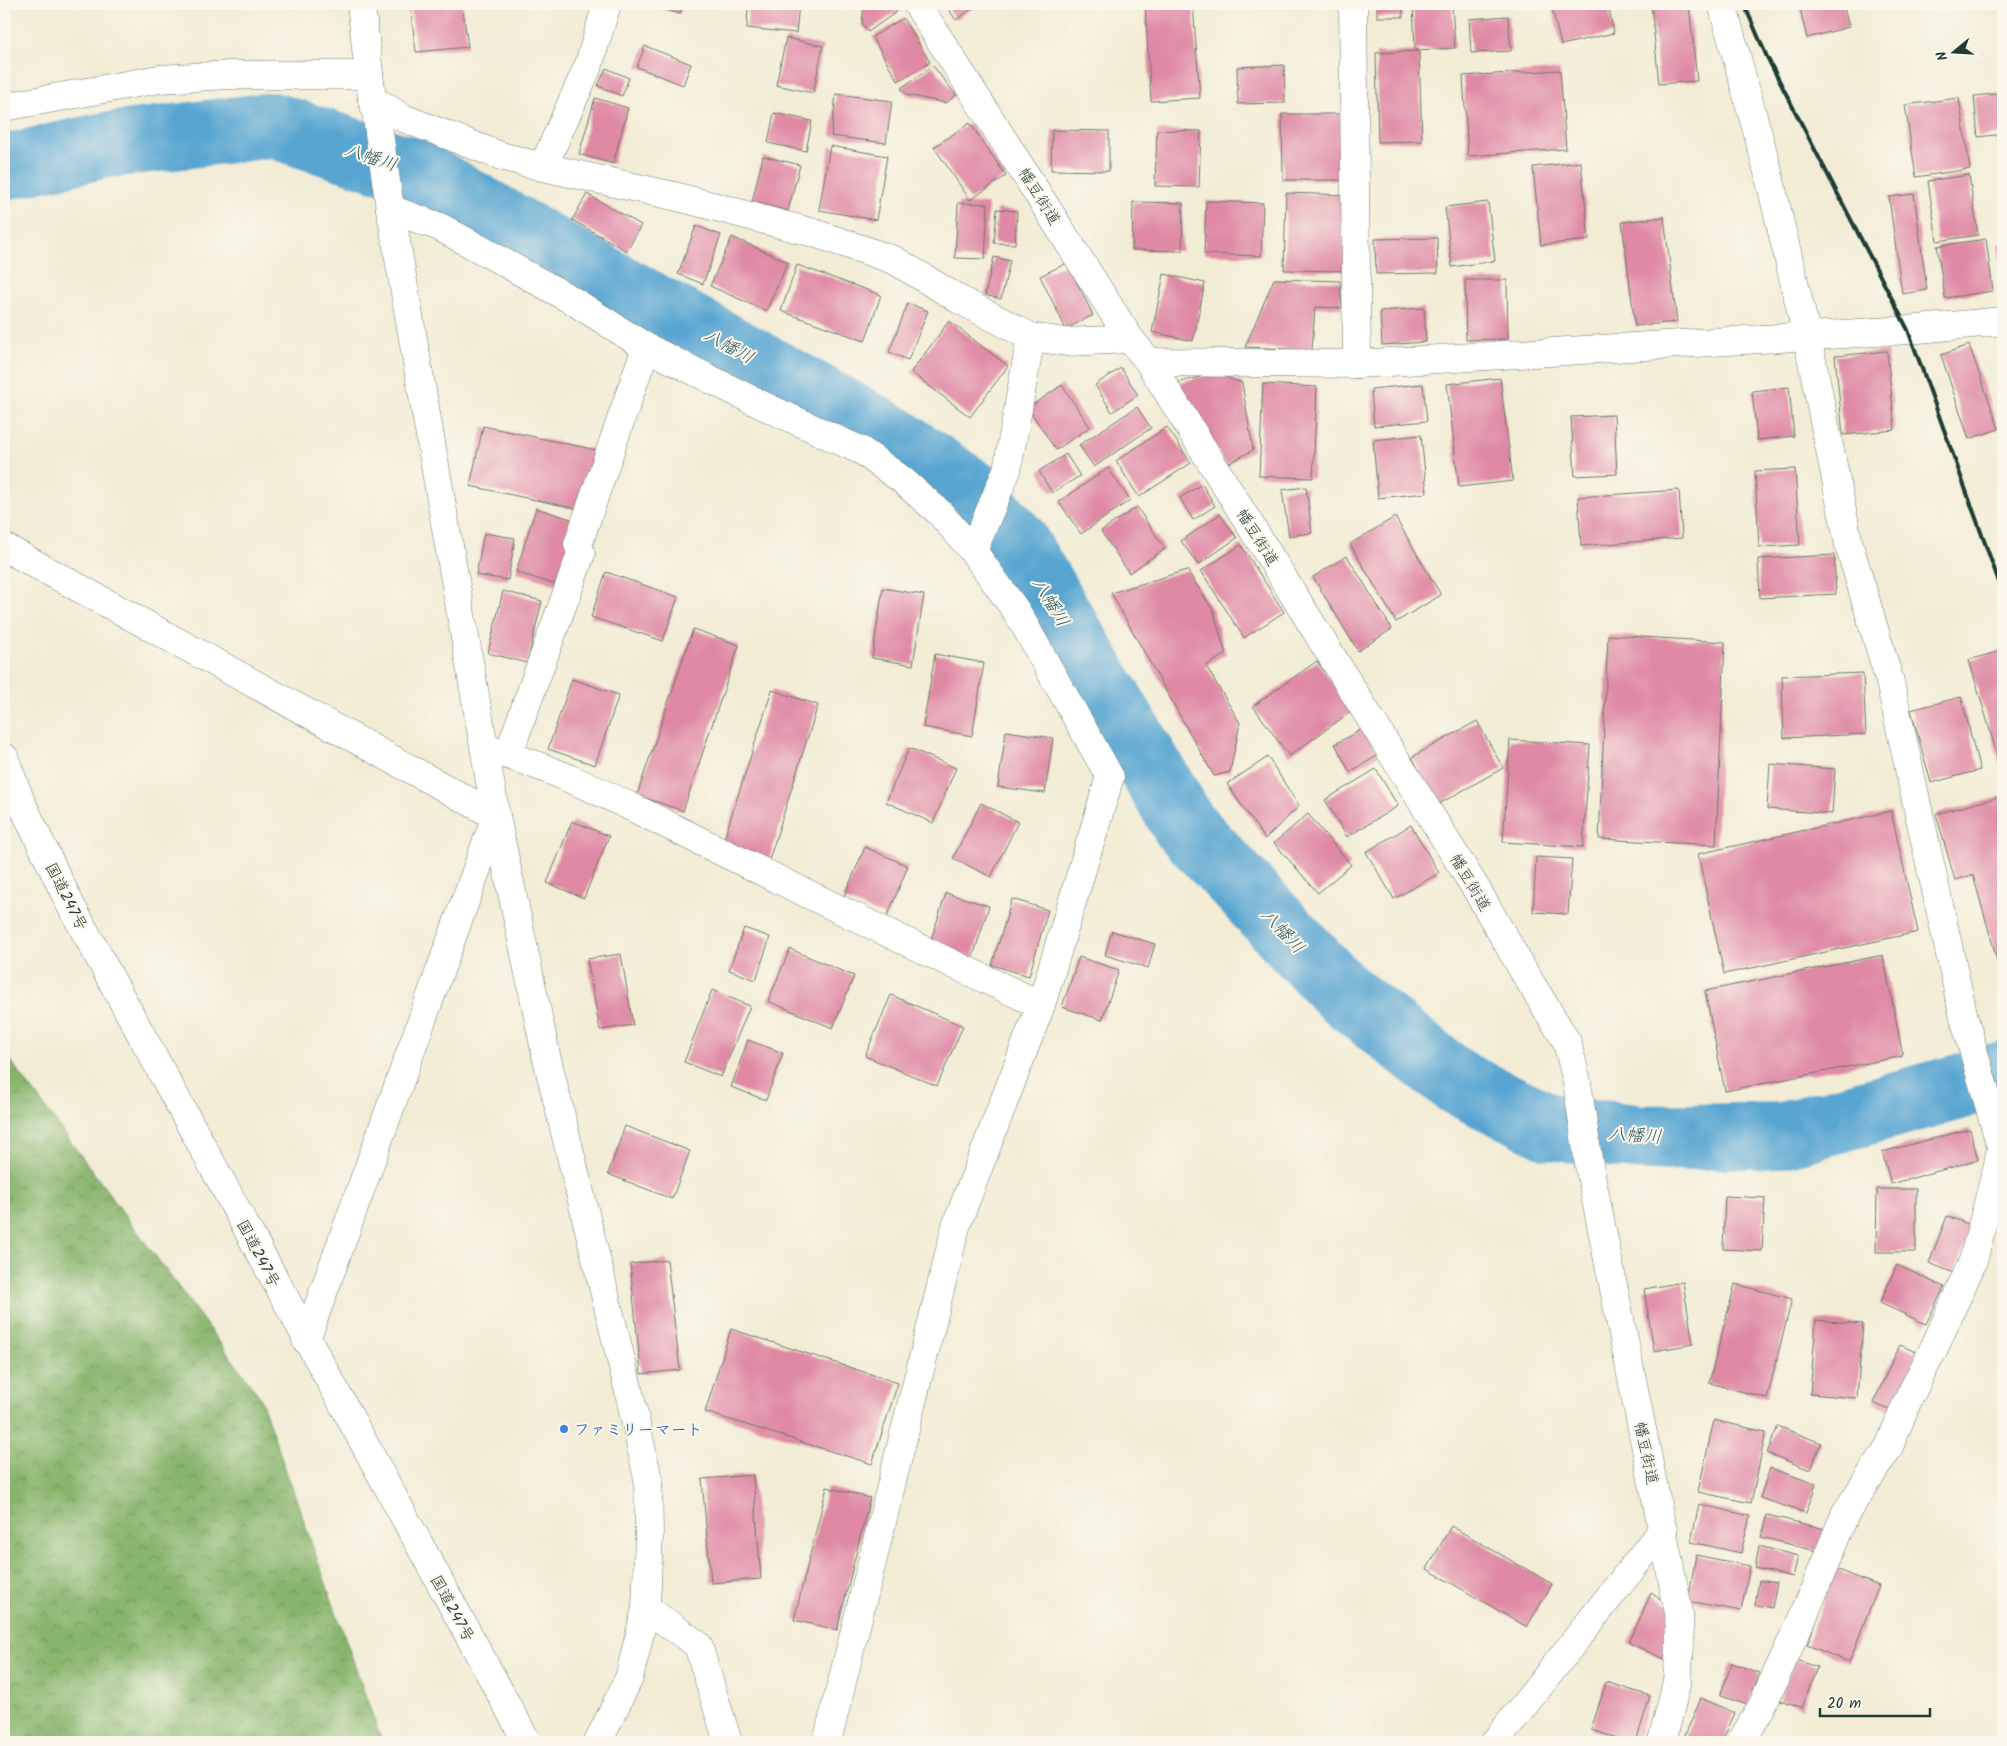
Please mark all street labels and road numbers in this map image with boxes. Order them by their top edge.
street label: 幡豆街道 [1011,163,1066,231]
street label: 幡豆街道 [1229,504,1284,572]
street label: 幡豆街道 [1443,849,1497,917]
street label: 国道247号 [38,858,93,935]
street label: 国道247号 [229,1215,286,1292]
street label: 幡豆街道 [1627,1419,1664,1487]
street label: 国道247号 [423,1571,480,1647]

